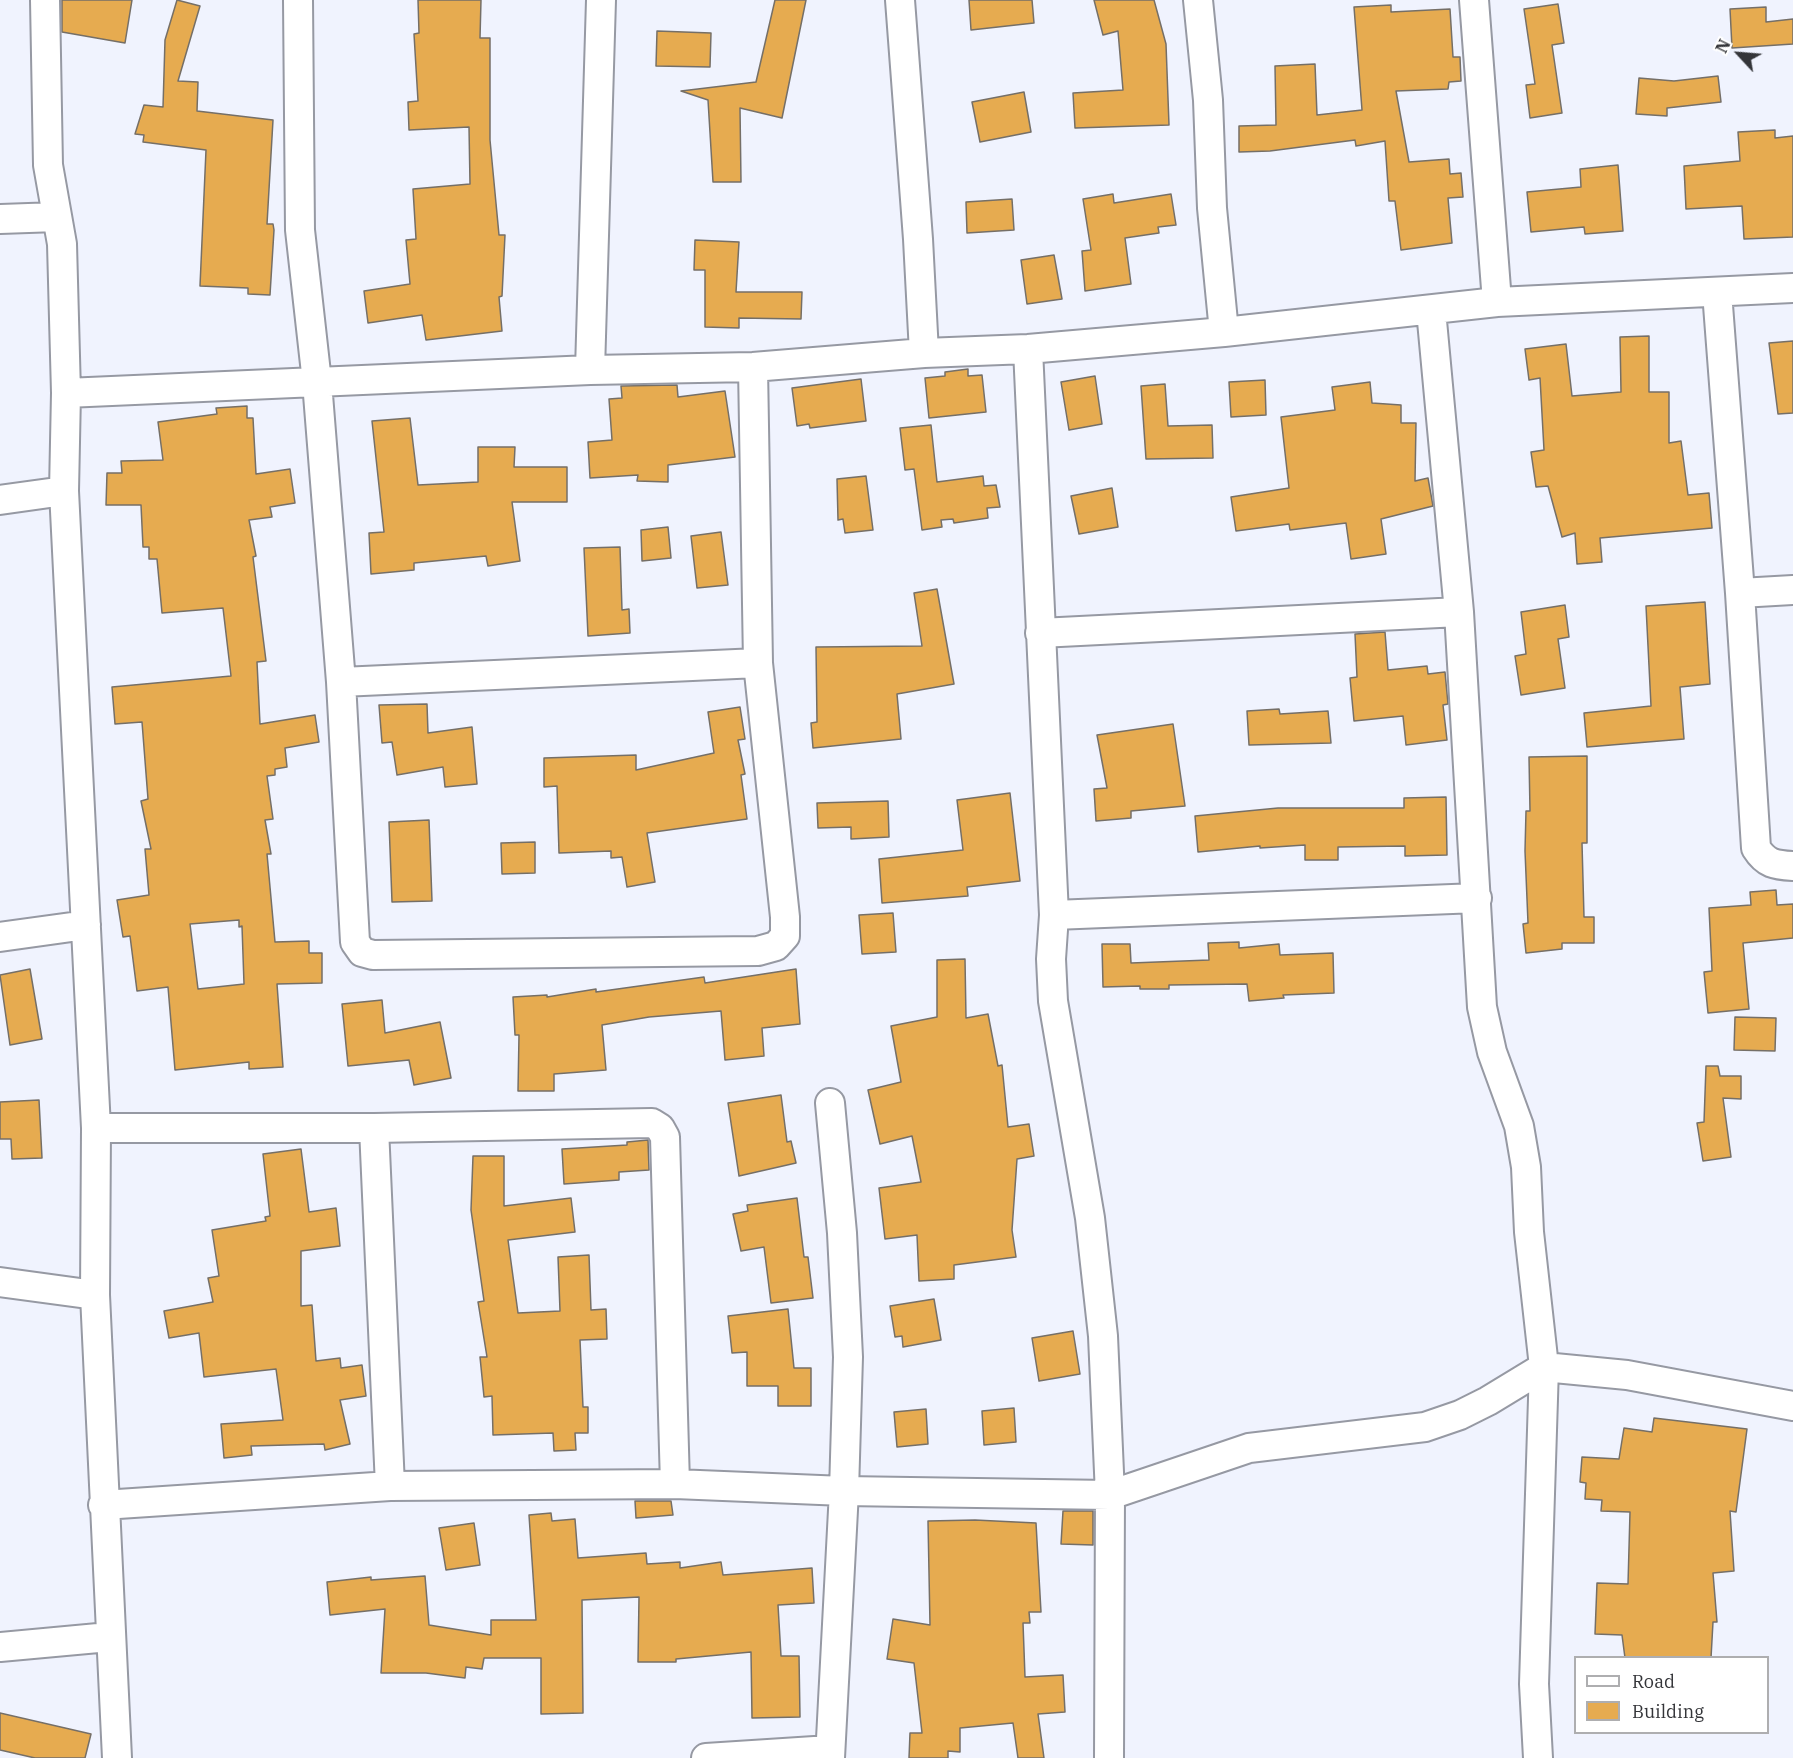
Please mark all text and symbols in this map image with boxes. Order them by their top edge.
north arrow [1709,24,1769,84]
text: N [1711,36,1735,56]
legend [1574,1656,1769,1734]
text: Road [1632,1670,1675,1693]
text: Building [1632,1700,1704,1723]

